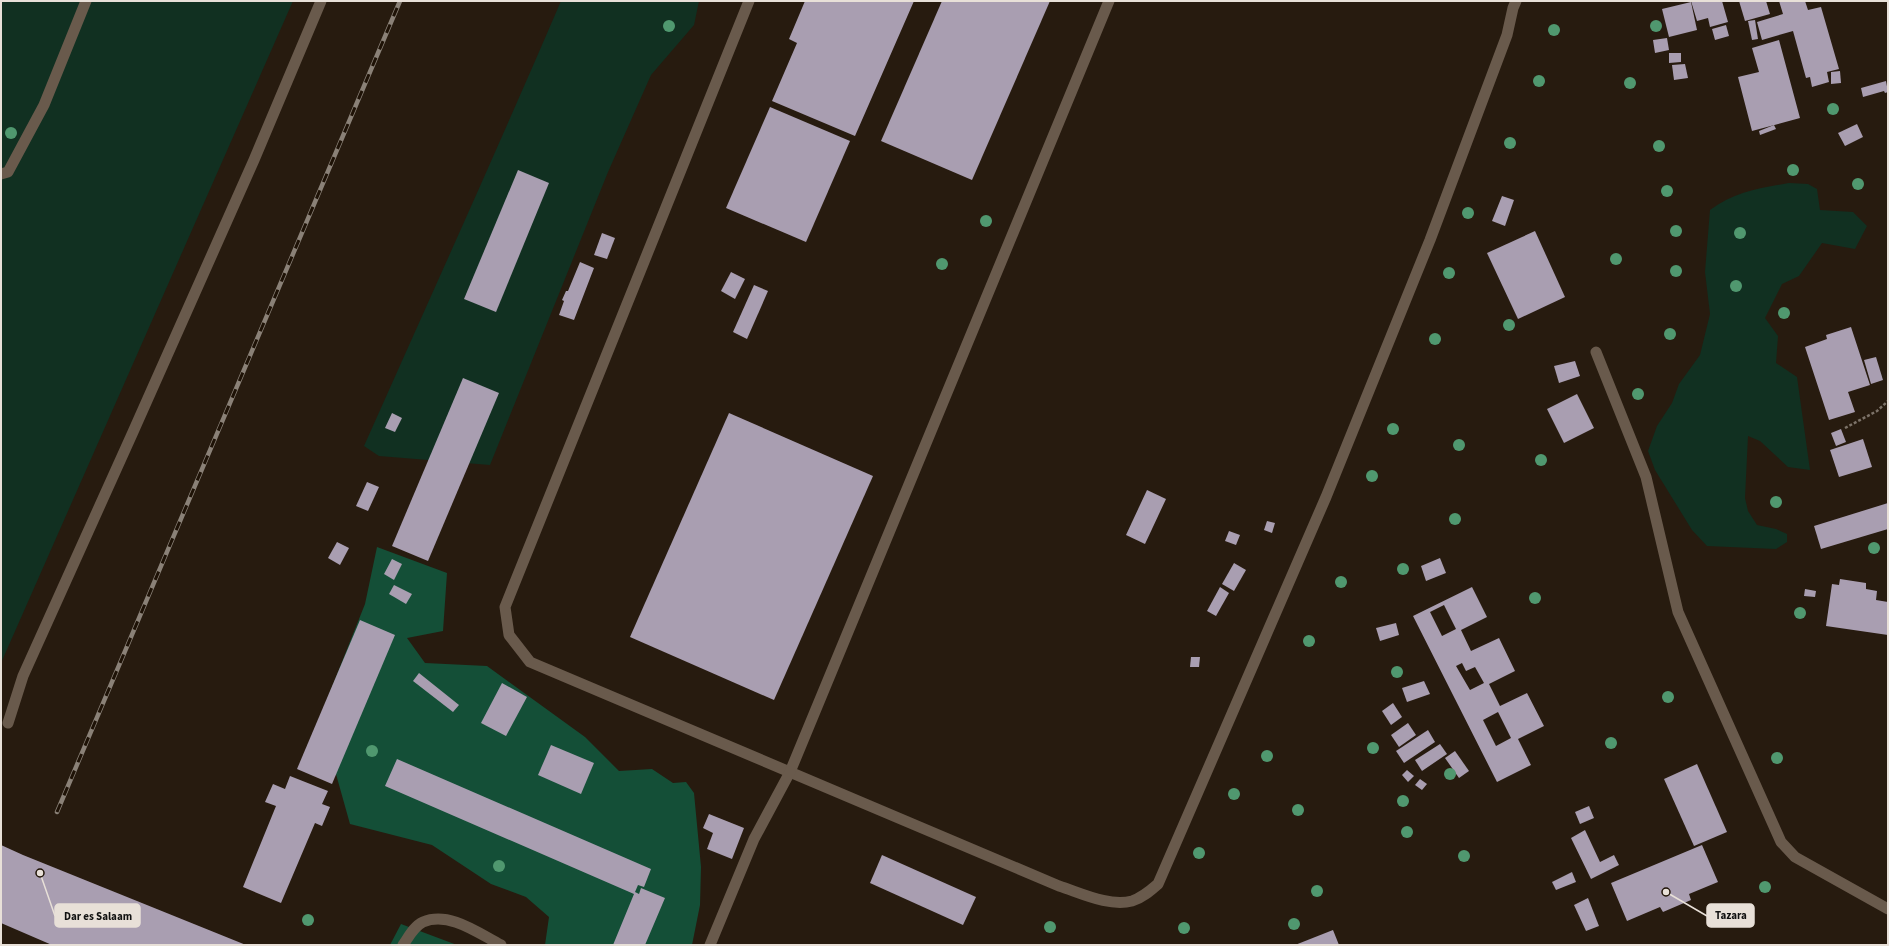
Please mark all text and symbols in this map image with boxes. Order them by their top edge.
callout: Dar es Salaam [55,904,140,927]
callout: Tazara [1707,904,1754,927]
text: Tazara [1715,908,1747,923]
text: Dar es Salaam [64,909,132,924]

